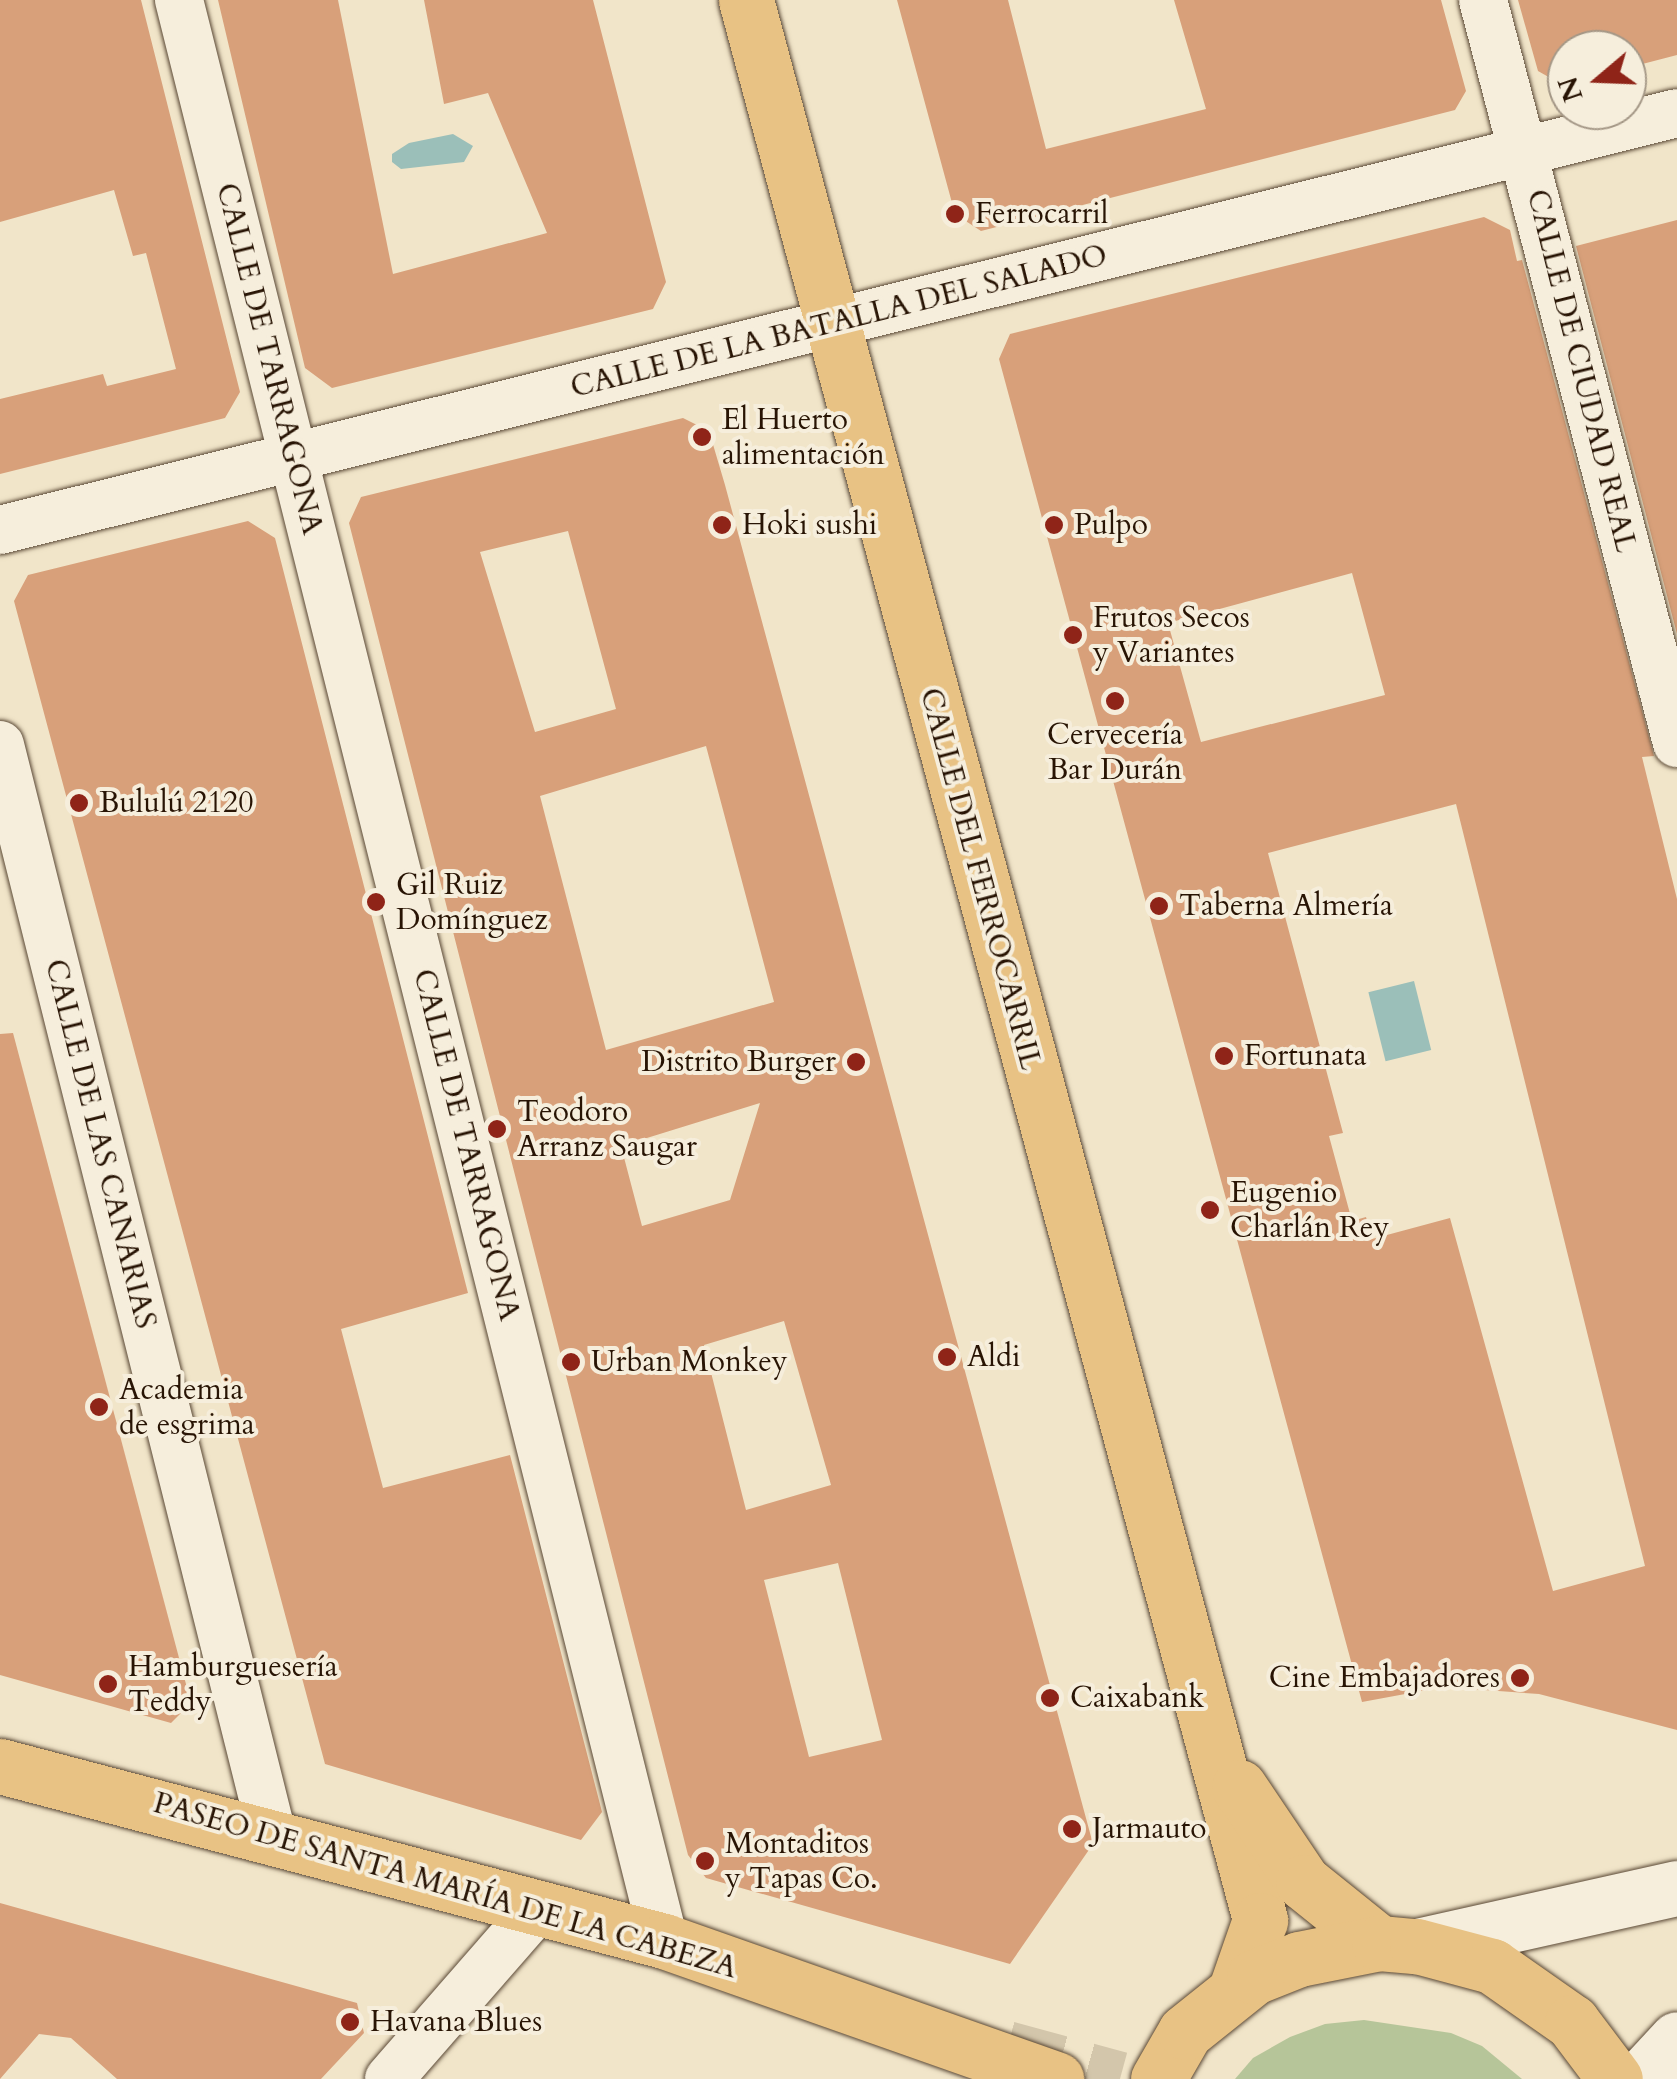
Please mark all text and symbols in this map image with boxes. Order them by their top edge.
north arrow [1547,30,1647,130]
text: N [1549,71,1592,107]
street label: CALLE DE TARRAGONA [208,180,330,538]
street label: CALLE DE CIUDAD REAL [1518,186,1644,556]
place label: Ferrocarril [975,196,1108,232]
marker: Ferrocarril [944,203,966,225]
street label: CALLE DE LA BATALLA DEL SALADO [567,238,1111,406]
place label: El Huerto alimentación [722,402,885,472]
marker: El Huerto alimentación [691,426,713,448]
place label: Hoki sushi [742,507,877,543]
place label: Pulpo [1074,507,1148,543]
marker: Hoki sushi [711,514,733,536]
marker: Pulpo [1043,514,1065,536]
place label: Frutos Secos y Variantes [1093,600,1250,670]
marker: Frutos Secos y Variantes [1062,624,1084,646]
street label: CALLE DEL FERROCARRIL [912,684,1048,1074]
marker: Cervecería Bar Durán [1104,690,1126,712]
place label: Cervecería Bar Durán [1047,717,1183,788]
place label: Bululú 2120 [99,785,254,821]
marker: Bululú 2120 [68,792,90,814]
place label: Gil Ruiz Domínguez [396,867,548,938]
place label: Taberna Almería [1179,888,1393,924]
marker: Gil Ruiz Domínguez [365,891,387,913]
marker: Taberna Almería [1148,895,1170,917]
street label: CALLE DE LAS CANARIAS [37,956,163,1332]
street label: CALLE DE TARRAGONA [405,966,527,1324]
place label: Fortunata [1244,1038,1367,1074]
place label: Distrito Burger [641,1044,836,1080]
marker: Fortunata [1213,1045,1235,1067]
marker: Distrito Burger [845,1051,867,1073]
place label: Teodoro Arranz Saugar [517,1094,697,1164]
marker: Teodoro Arranz Saugar [486,1118,508,1140]
place label: Eugenio Charlán Rey [1230,1175,1389,1246]
marker: Eugenio Charlán Rey [1199,1199,1221,1221]
place label: Aldi [967,1339,1020,1375]
place label: Urban Monkey [591,1344,788,1380]
marker: Aldi [936,1346,958,1368]
marker: Urban Monkey [560,1351,582,1373]
place label: Academia de esgrima [119,1372,255,1442]
marker: Academia de esgrima [88,1396,110,1418]
place label: Hamburguesería Teddy [128,1649,338,1720]
place label: Cine Embajadores [1269,1660,1500,1696]
marker: Cine Embajadores [1509,1667,1531,1689]
marker: Hamburguesería Teddy [97,1673,119,1695]
place label: Caixabank [1070,1680,1204,1716]
marker: Caixabank [1039,1687,1061,1709]
street label: PASEO DE SANTA MARÍA DE LA CABEZA [149,1785,741,1987]
place label: Jarmauto [1092,1811,1207,1847]
marker: Jarmauto [1061,1818,1083,1840]
place label: Montaditos y Tapas Co. [725,1826,878,1896]
marker: Montaditos y Tapas Co. [694,1850,716,1872]
place label: Havana Blues [370,2004,542,2040]
marker: Havana Blues [339,2011,361,2033]

